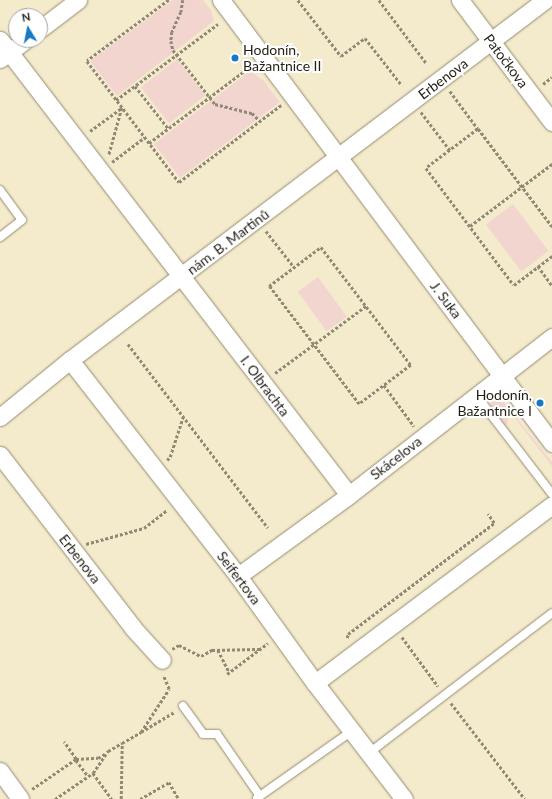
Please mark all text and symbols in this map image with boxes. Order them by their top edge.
north arrow [8,8,48,48]
text: N [21,10,31,24]
street label: Patočkova [480,31,532,91]
place label: Hodonín, Bažantnice II [243,42,321,74]
marker: Hodonín, Bažantnice II [230,53,240,63]
street label: Erbenova [415,55,471,103]
street label: nám. B. Martinů [184,206,272,278]
street label: J. Suka [427,278,465,322]
street label: I. Olbrachta [237,352,293,420]
place label: Hodonín, Bažantnice I [457,387,532,420]
marker: Hodonín, Bažantnice I [535,398,545,408]
street label: Skácelova [367,433,425,483]
street label: Erbenova [56,531,104,587]
street label: Seifertova [214,548,264,608]

